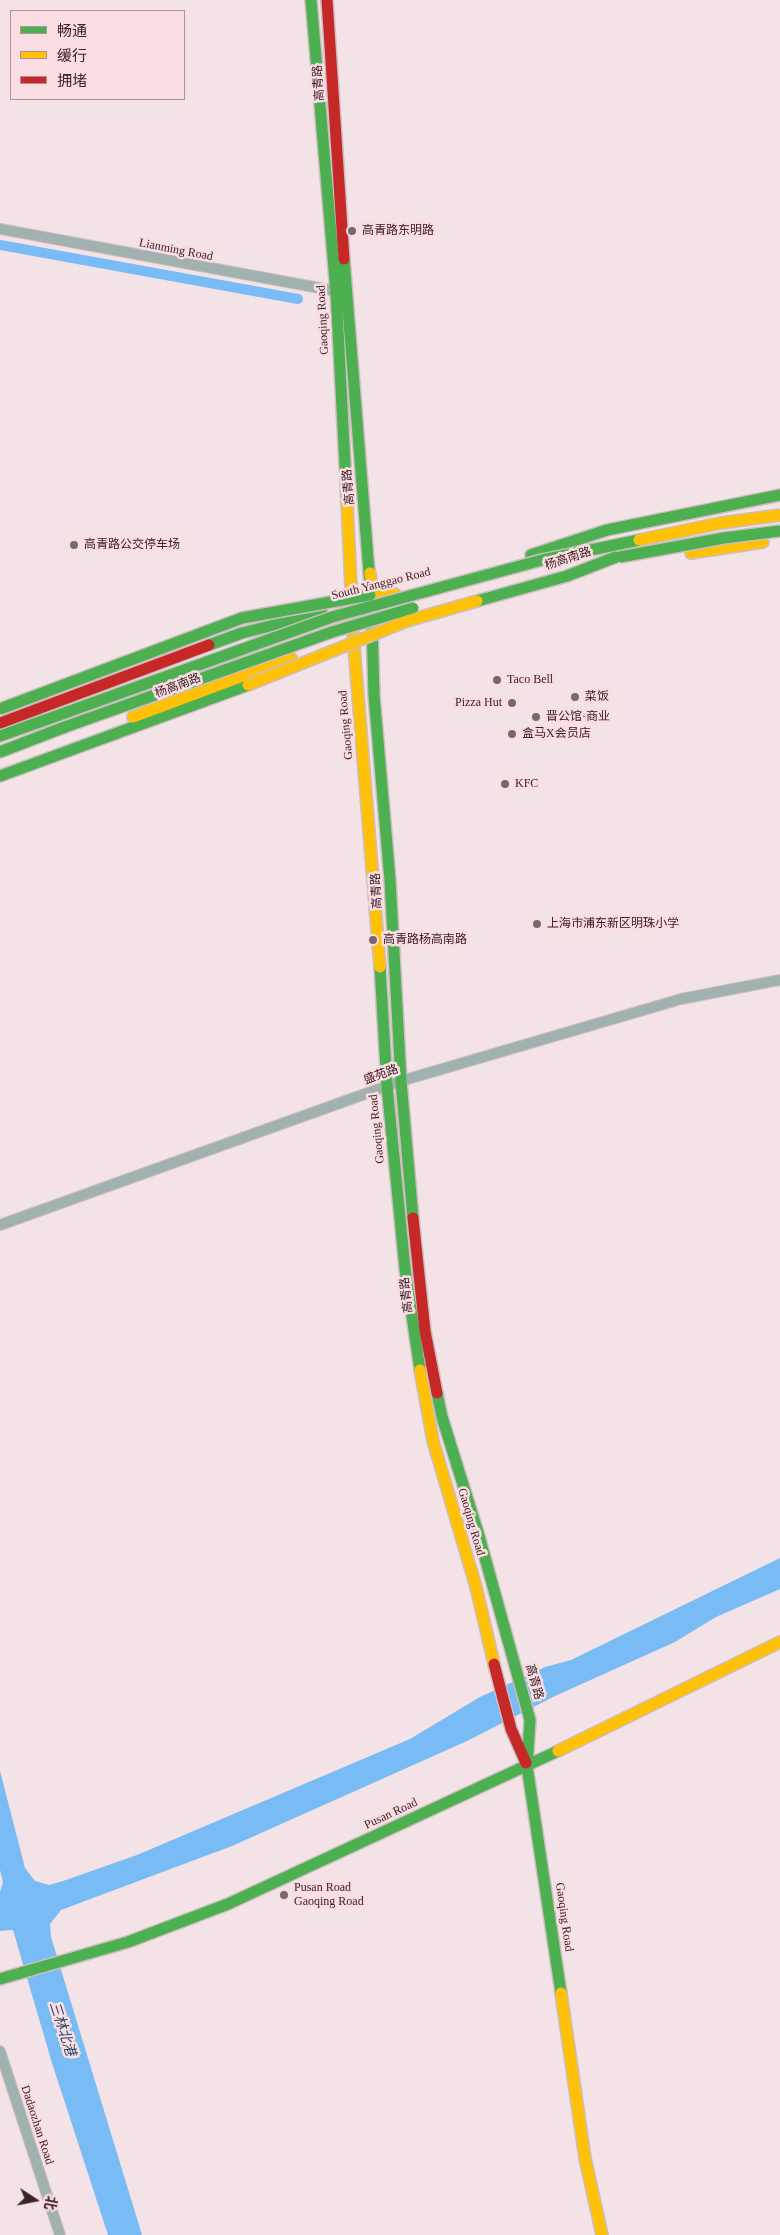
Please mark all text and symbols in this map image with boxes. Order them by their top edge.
legend [10,10,185,100]
text: 畅通 [57,23,87,39]
text: 缓行 [57,48,87,64]
street label: 高青路 [311,65,327,101]
text: 拥堵 [57,73,87,89]
place label: 高青路东明路 [362,224,434,238]
marker: 高青路东明路 [346,225,358,237]
street label: Lianming Road [138,236,214,264]
street label: Gaoqing Road [314,285,332,355]
street label: 高青路 [340,468,358,506]
place label: 高青路公交停车场 [84,538,180,552]
marker: 高青路公交停车场 [68,539,80,551]
street label: 杨高南路 [543,545,593,573]
street label: South Yanggao Road [330,565,432,603]
street label: 杨高南路 [153,671,203,701]
place label: Taco Bell [507,673,553,687]
marker: Taco Bell [491,674,503,686]
street label: Gaoqing Road [336,690,356,760]
place label: 菜饭 [585,690,609,704]
marker: 菜饭 [569,691,581,703]
place label: Pizza Hut [455,696,502,710]
marker: Pizza Hut [506,697,518,709]
place label: 晋公馆·商业 [546,710,610,724]
marker: 晋公馆·商业 [530,711,542,723]
place label: 盒马X会员店 [522,727,591,741]
marker: 盒马X会员店 [506,728,518,740]
place label: KFC [515,777,538,791]
marker: KFC [499,778,511,790]
street label: 高青路 [369,873,385,909]
place label: 上海市浦东新区明珠小学 [547,917,679,931]
marker: 上海市浦东新区明珠小学 [531,918,543,930]
place label: 高青路杨高南路 [383,933,467,947]
marker: 高青路杨高南路 [367,934,379,946]
street label: 盛苑路 [362,1062,400,1088]
street label: Gaoqing Road [366,1094,388,1164]
street label: 高青路 [398,1276,416,1314]
street label: Gaoqing Road [454,1487,488,1557]
street label: 高青路 [522,1663,546,1701]
street label: Pusan Road [362,1795,420,1833]
place label: Pusan Road Gaoqing Road [294,1881,364,1909]
street label: Gaoqing Road [552,1882,576,1952]
marker: Pusan Road Gaoqing Road [278,1889,290,1901]
water label: 三林北港 [45,2000,79,2058]
street label: Dadaozhan Road [17,2084,57,2166]
north arrow [10,2175,60,2225]
text: 北 [42,2195,59,2211]

